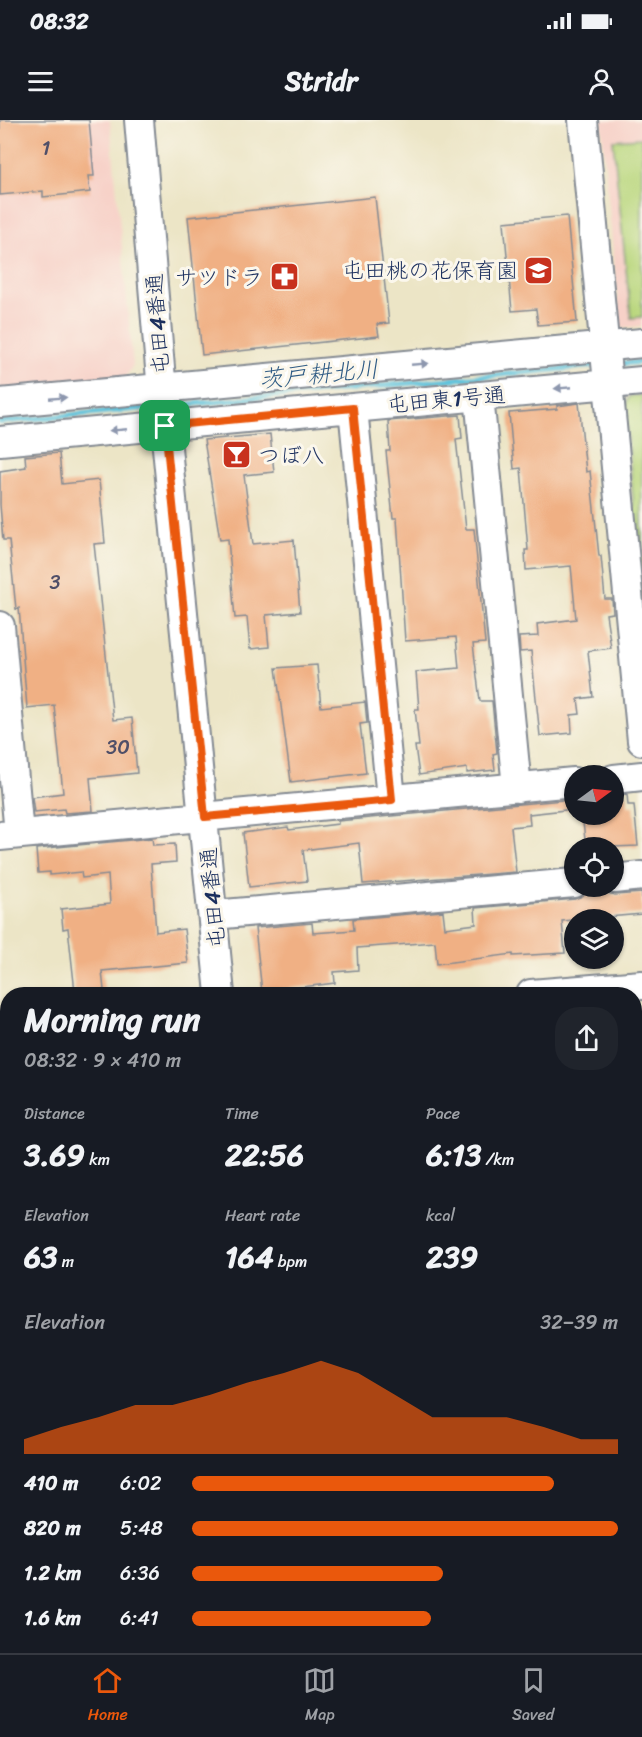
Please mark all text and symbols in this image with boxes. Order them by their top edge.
text: 08:32 [30,2,89,41]
text: Stridr [285,57,357,105]
icon: menu [24,65,57,98]
icon: person [585,65,618,98]
house number: 1 [42,131,50,166]
place label: 屯田桃の花保育園 [342,251,518,290]
school or university icon: 屯田桃の花保育園 [523,254,555,286]
place label: サツドラ [175,258,263,297]
pharmacy icon: サツドラ [268,261,300,293]
street label: 屯田4番通 [134,272,181,376]
water label: 茨戸耕北川 [257,348,381,400]
one-way arrow [410,359,429,369]
street label: 屯田東1号通 [385,375,507,424]
one-way arrow [553,383,572,393]
one-way arrow [49,393,68,403]
pin [139,400,190,451]
icon: arrive [148,409,181,442]
one-way arrow [108,425,127,435]
place label: つぼ八 [258,436,324,475]
bar icon: つぼ八 [221,439,253,471]
house number: 3 [50,565,61,600]
house number: 30 [106,730,130,765]
north arrow [564,765,624,825]
map controls [564,765,624,969]
button: locate [564,837,624,897]
street label: 屯田4番通 [189,846,236,950]
button: layers [564,909,624,969]
text: Morning run [24,991,200,1049]
button: share [555,1007,618,1070]
text: 08:32 · 9 × 410 m [24,1043,181,1078]
text: Distance [24,1099,85,1128]
text: Time [225,1099,259,1128]
text: Pace [426,1099,460,1128]
text: 3.69 [24,1128,85,1182]
text: 22:56 [225,1128,304,1182]
text: 6:13 [426,1128,481,1182]
text: km [85,1145,110,1174]
text: /km [481,1145,514,1174]
text: Elevation [24,1201,89,1230]
text: Heart rate [225,1201,300,1230]
text: kcal [426,1201,455,1230]
text: 63 [24,1230,58,1284]
text: 164 [225,1230,274,1284]
text: 239 [426,1230,478,1284]
text: m [58,1247,74,1276]
text: bpm [274,1247,307,1276]
text: Elevation [24,1305,105,1340]
text: 32–39 m [540,1305,618,1340]
text: 410 m [24,1466,78,1501]
text: 6:02 [120,1466,162,1501]
text: 820 m [24,1511,81,1546]
text: 5:48 [120,1511,163,1546]
text: 1.2 km [24,1556,81,1591]
text: 6:36 [120,1556,160,1591]
text: 1.6 km [24,1601,81,1636]
text: 6:41 [120,1601,158,1636]
tab: Home [88,1664,128,1729]
tab: Map [303,1664,336,1729]
tab: Saved [512,1664,554,1729]

